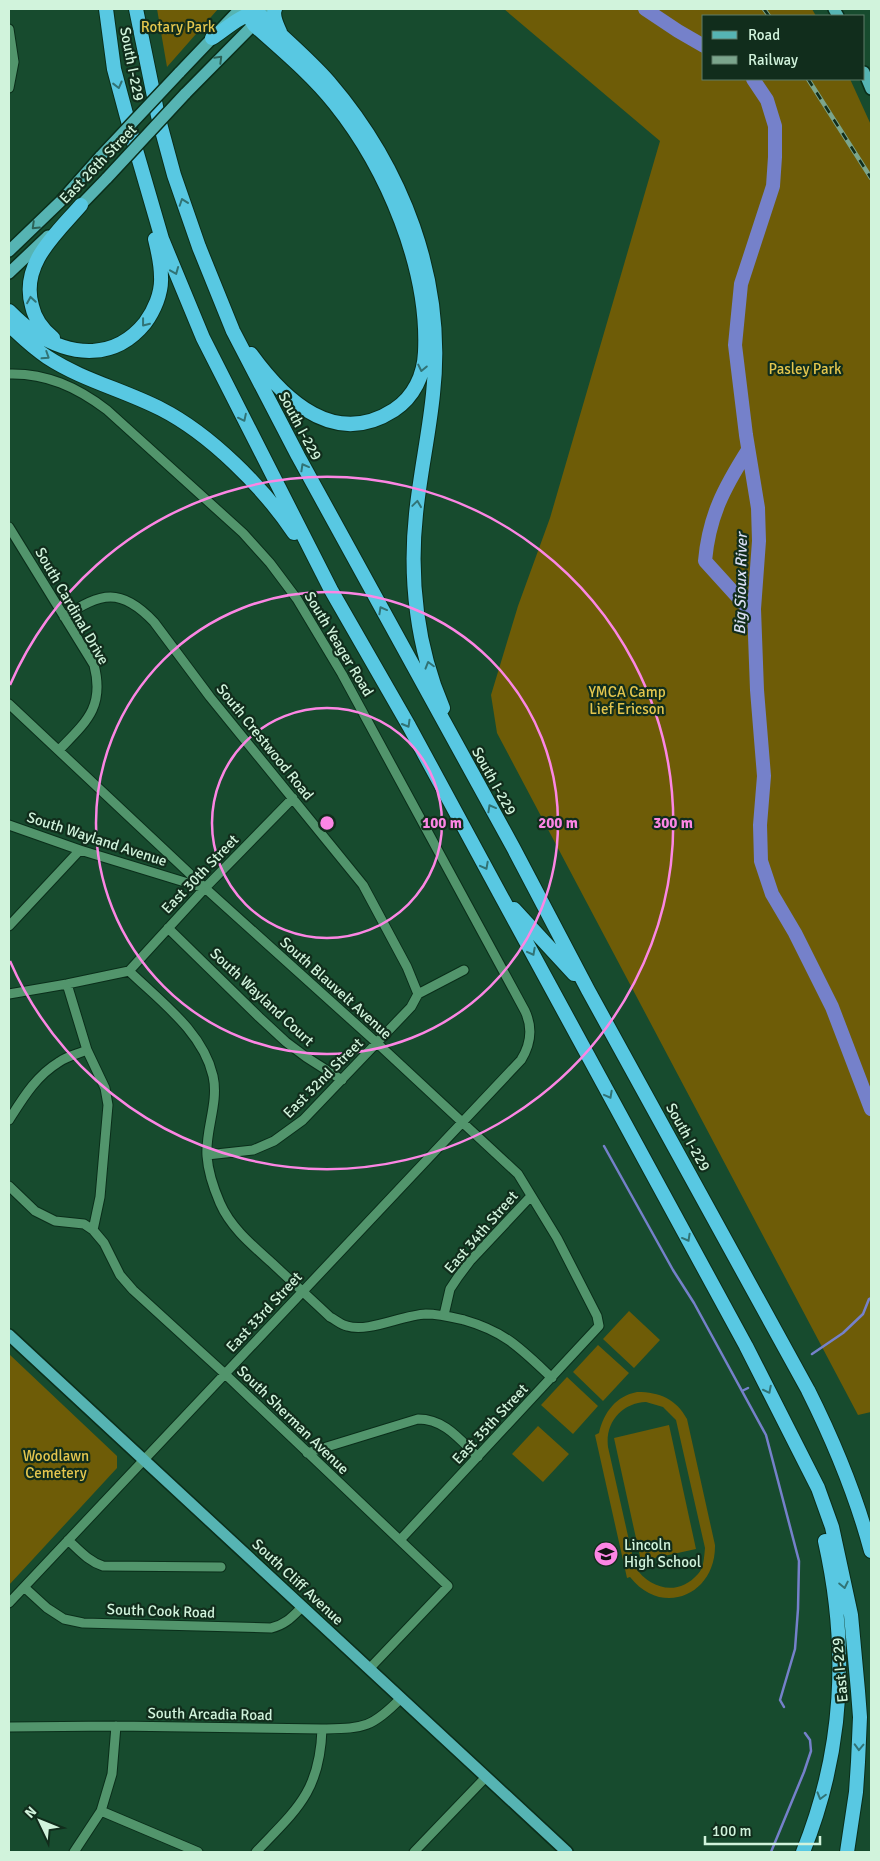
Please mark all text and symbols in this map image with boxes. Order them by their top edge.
legend [702,15,865,80]
park label: Rotary Park [141,18,216,36]
street label: South I-229 [116,25,148,103]
text: Road [748,26,780,44]
text: Railway [748,51,798,69]
one-way arrow [213,56,222,65]
one-way arrow [112,81,123,90]
street label: East 26th Street [56,121,140,207]
one-way arrow [179,198,189,207]
one-way arrow [31,220,40,229]
one-way arrow [168,266,179,275]
one-way arrow [26,296,37,304]
one-way arrow [142,317,150,326]
one-way arrow [40,350,50,359]
park label: Pasley Park [768,360,842,378]
one-way arrow [417,364,428,373]
street label: South I-229 [274,389,326,463]
one-way arrow [237,413,247,422]
one-way arrow [300,464,310,473]
one-way arrow [411,500,422,508]
water label: Big Sioux River [730,531,752,635]
street label: South Cardinal Drive [31,544,113,668]
street label: South Yeager Road [301,588,377,700]
one-way arrow [378,606,388,615]
one-way arrow [424,662,434,670]
street label: South Crestwood Road [213,680,317,804]
park label: YMCA Camp Lief Ericson [588,683,666,718]
one-way arrow [401,718,411,727]
street label: South I-229 [468,744,520,818]
one-way arrow [487,804,497,813]
street label: South Wayland Avenue [25,808,169,870]
centre of rings [318,814,336,832]
text: 100 m [422,814,462,832]
text: 200 m [538,814,578,832]
text: 300 m [653,814,693,832]
street label: East 30th Street [158,831,242,917]
one-way arrow [479,861,489,870]
street label: South Blauvelt Avenue [276,933,396,1043]
street label: South Wayland Court [206,944,318,1050]
one-way arrow [526,947,536,956]
street label: East 32nd Street [279,1034,367,1122]
one-way arrow [603,1090,613,1099]
street label: South I-229 [662,1100,714,1174]
street label: East 34th Street [440,1187,522,1277]
one-way arrow [681,1233,691,1242]
street label: East 33rd Street [222,1268,306,1356]
street label: South Sherman Avenue [233,1362,353,1478]
street label: East 35th Street [448,1380,532,1468]
one-way arrow [762,1384,772,1393]
park label: Woodlawn Cemetery [23,1447,89,1482]
street label: South Cliff Avenue [249,1535,347,1629]
place label: Lincoln High School [624,1536,701,1571]
school or university icon: Lincoln High School [593,1541,619,1567]
one-way arrow [839,1581,849,1590]
street label: South Cook Road [106,1600,216,1622]
street label: East I-229 [828,1637,852,1703]
street label: South Arcadia Road [147,1704,273,1724]
one-way arrow [854,1744,864,1751]
one-way arrow [817,1791,827,1799]
north arrow [15,1796,65,1846]
text: N [21,1803,40,1822]
scale bar [705,1814,820,1846]
text: 100 m [712,1822,752,1840]

